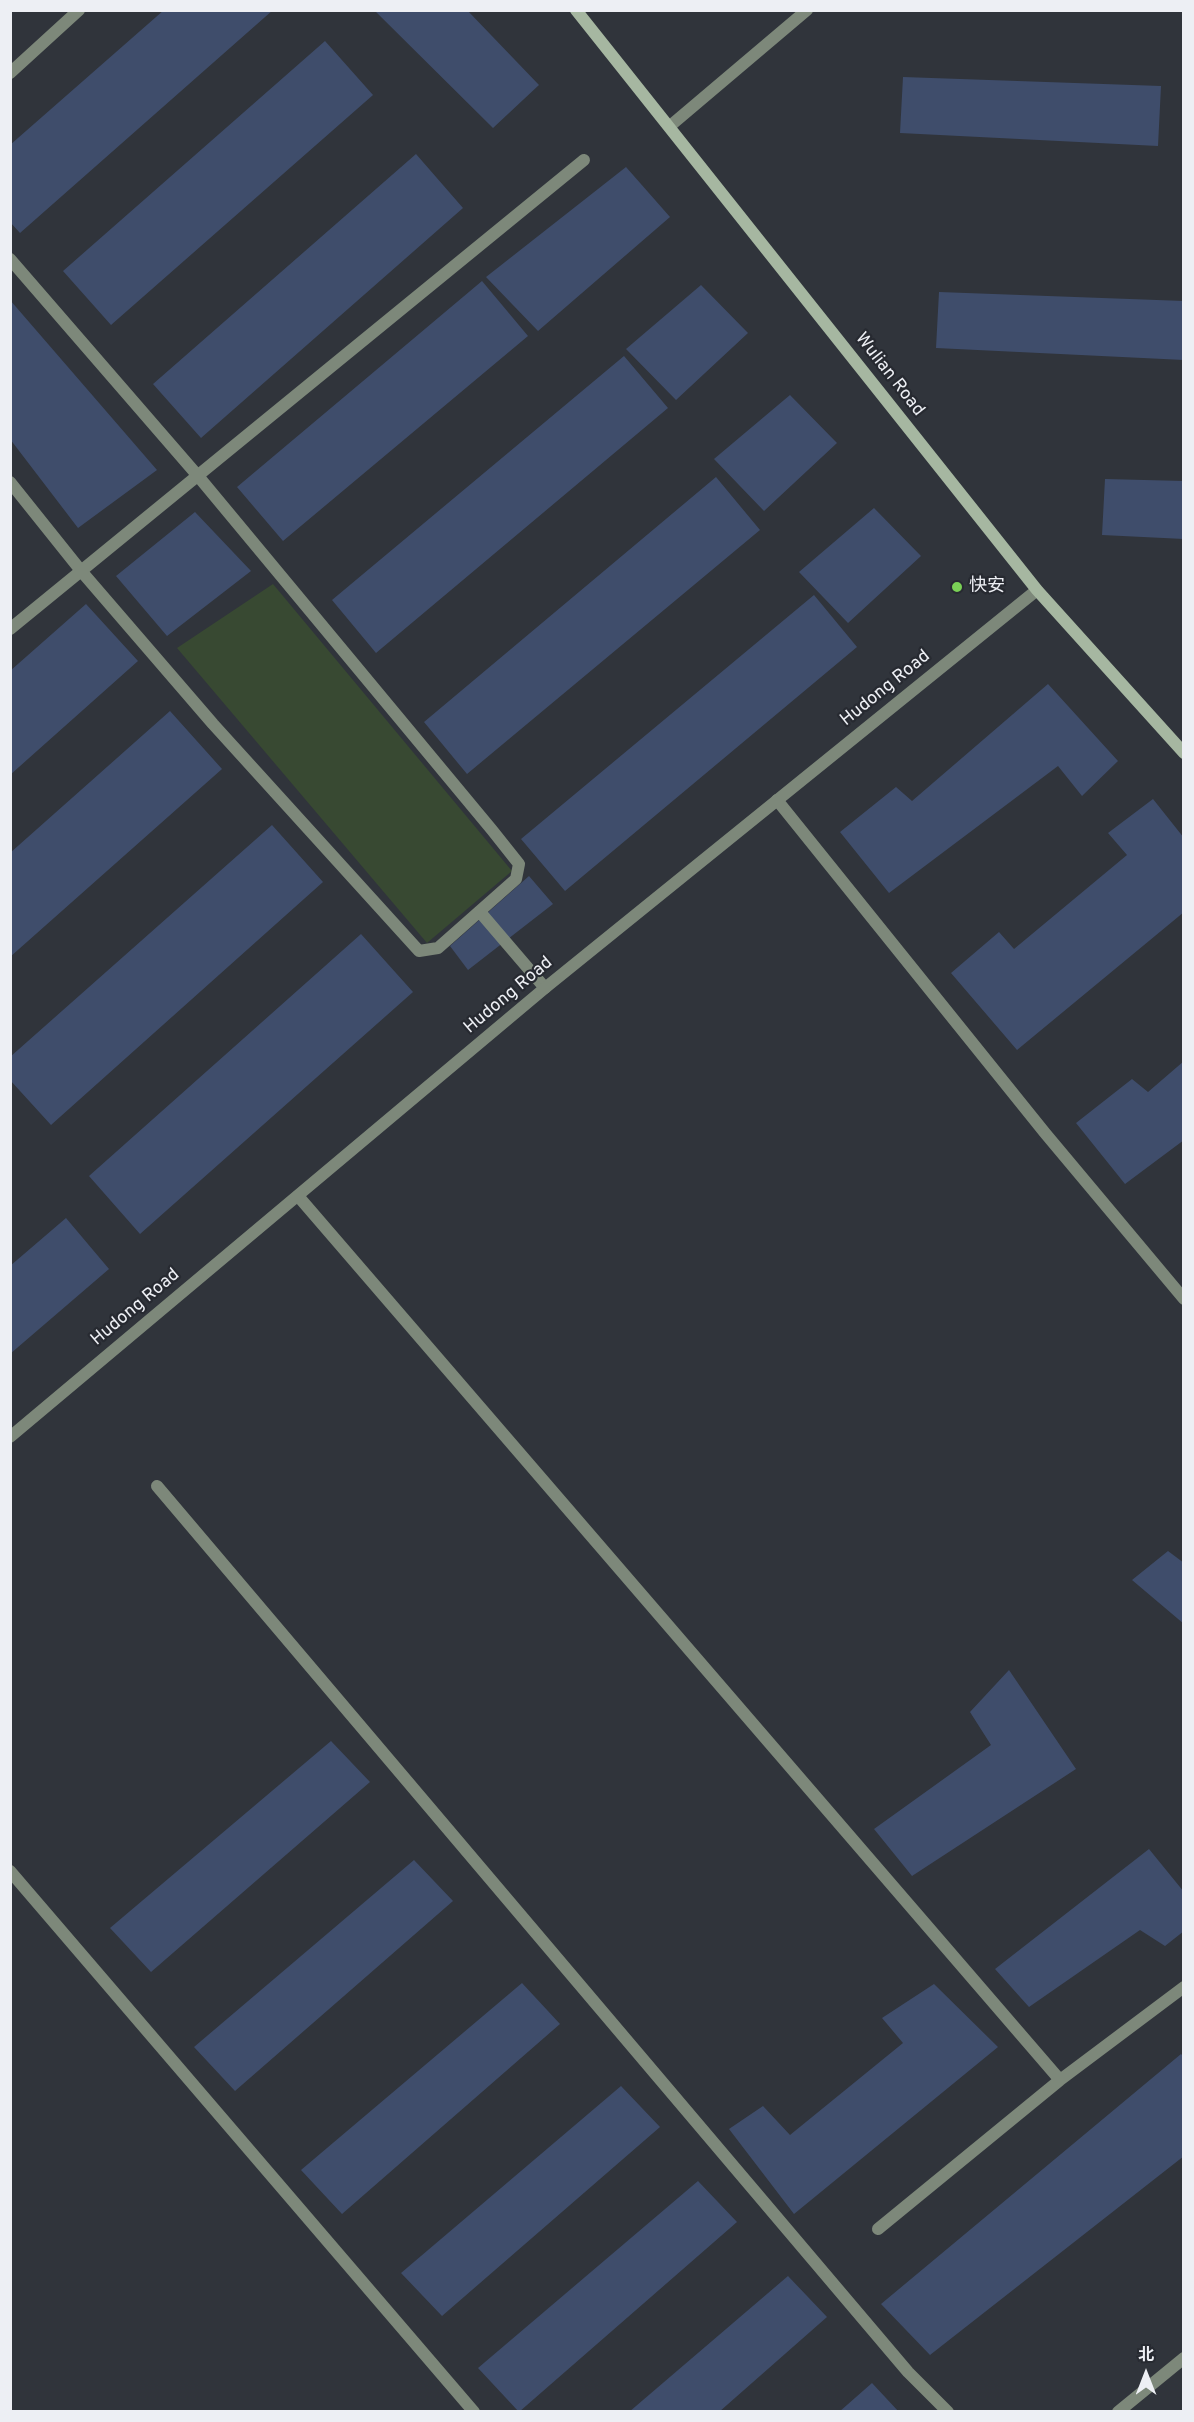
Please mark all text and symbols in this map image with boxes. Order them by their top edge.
street label: Wulian Road [850,329,928,421]
place label: 快安 [969,576,1005,598]
marker: 快安 [950,580,964,594]
street label: Hudong Road [837,646,935,732]
street label: Hudong Road [460,953,558,1039]
street label: Hudong Road [87,1265,185,1351]
north arrow [1116,2344,1176,2404]
text: 北 [1138,2346,1154,2366]

